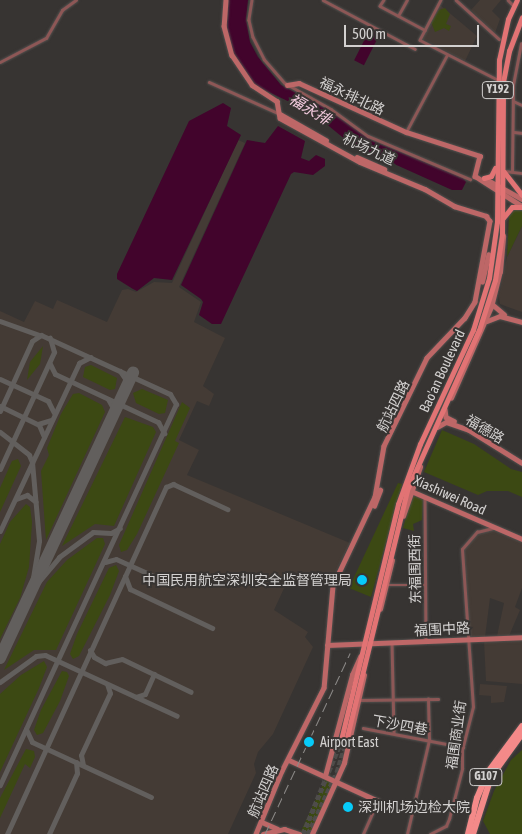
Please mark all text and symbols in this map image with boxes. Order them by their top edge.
scale bar [347,15,482,47]
text: 500 m [352,25,386,42]
street label: 福永排北路 [317,74,387,118]
road number: Y192 [482,80,514,100]
water label: 福永排 [286,90,334,128]
street label: 机场九道 [340,130,398,168]
street label: Bao'an Boulevard [416,327,468,415]
street label: 航站四路 [373,377,413,435]
street label: 福德路 [463,411,507,447]
street label: Xiashiwei Road [411,472,489,518]
street label: 东福围西街 [406,534,424,604]
place label: 中国民用航空深圳安全监督管理局 [142,572,352,588]
marker: 中国民用航空深圳安全监督管理局 [356,574,368,586]
street label: 福围中路 [414,619,470,639]
street label: 福围商业街 [443,699,469,771]
street label: 下沙四巷 [371,712,429,738]
place label: Airport East [320,734,379,750]
marker: Airport East [302,735,316,749]
street label: 航站四路 [244,762,282,820]
road number: G107 [468,768,504,786]
place label: 深圳机场边检大院 [358,799,470,815]
marker: 深圳机场边检大院 [342,801,354,813]

